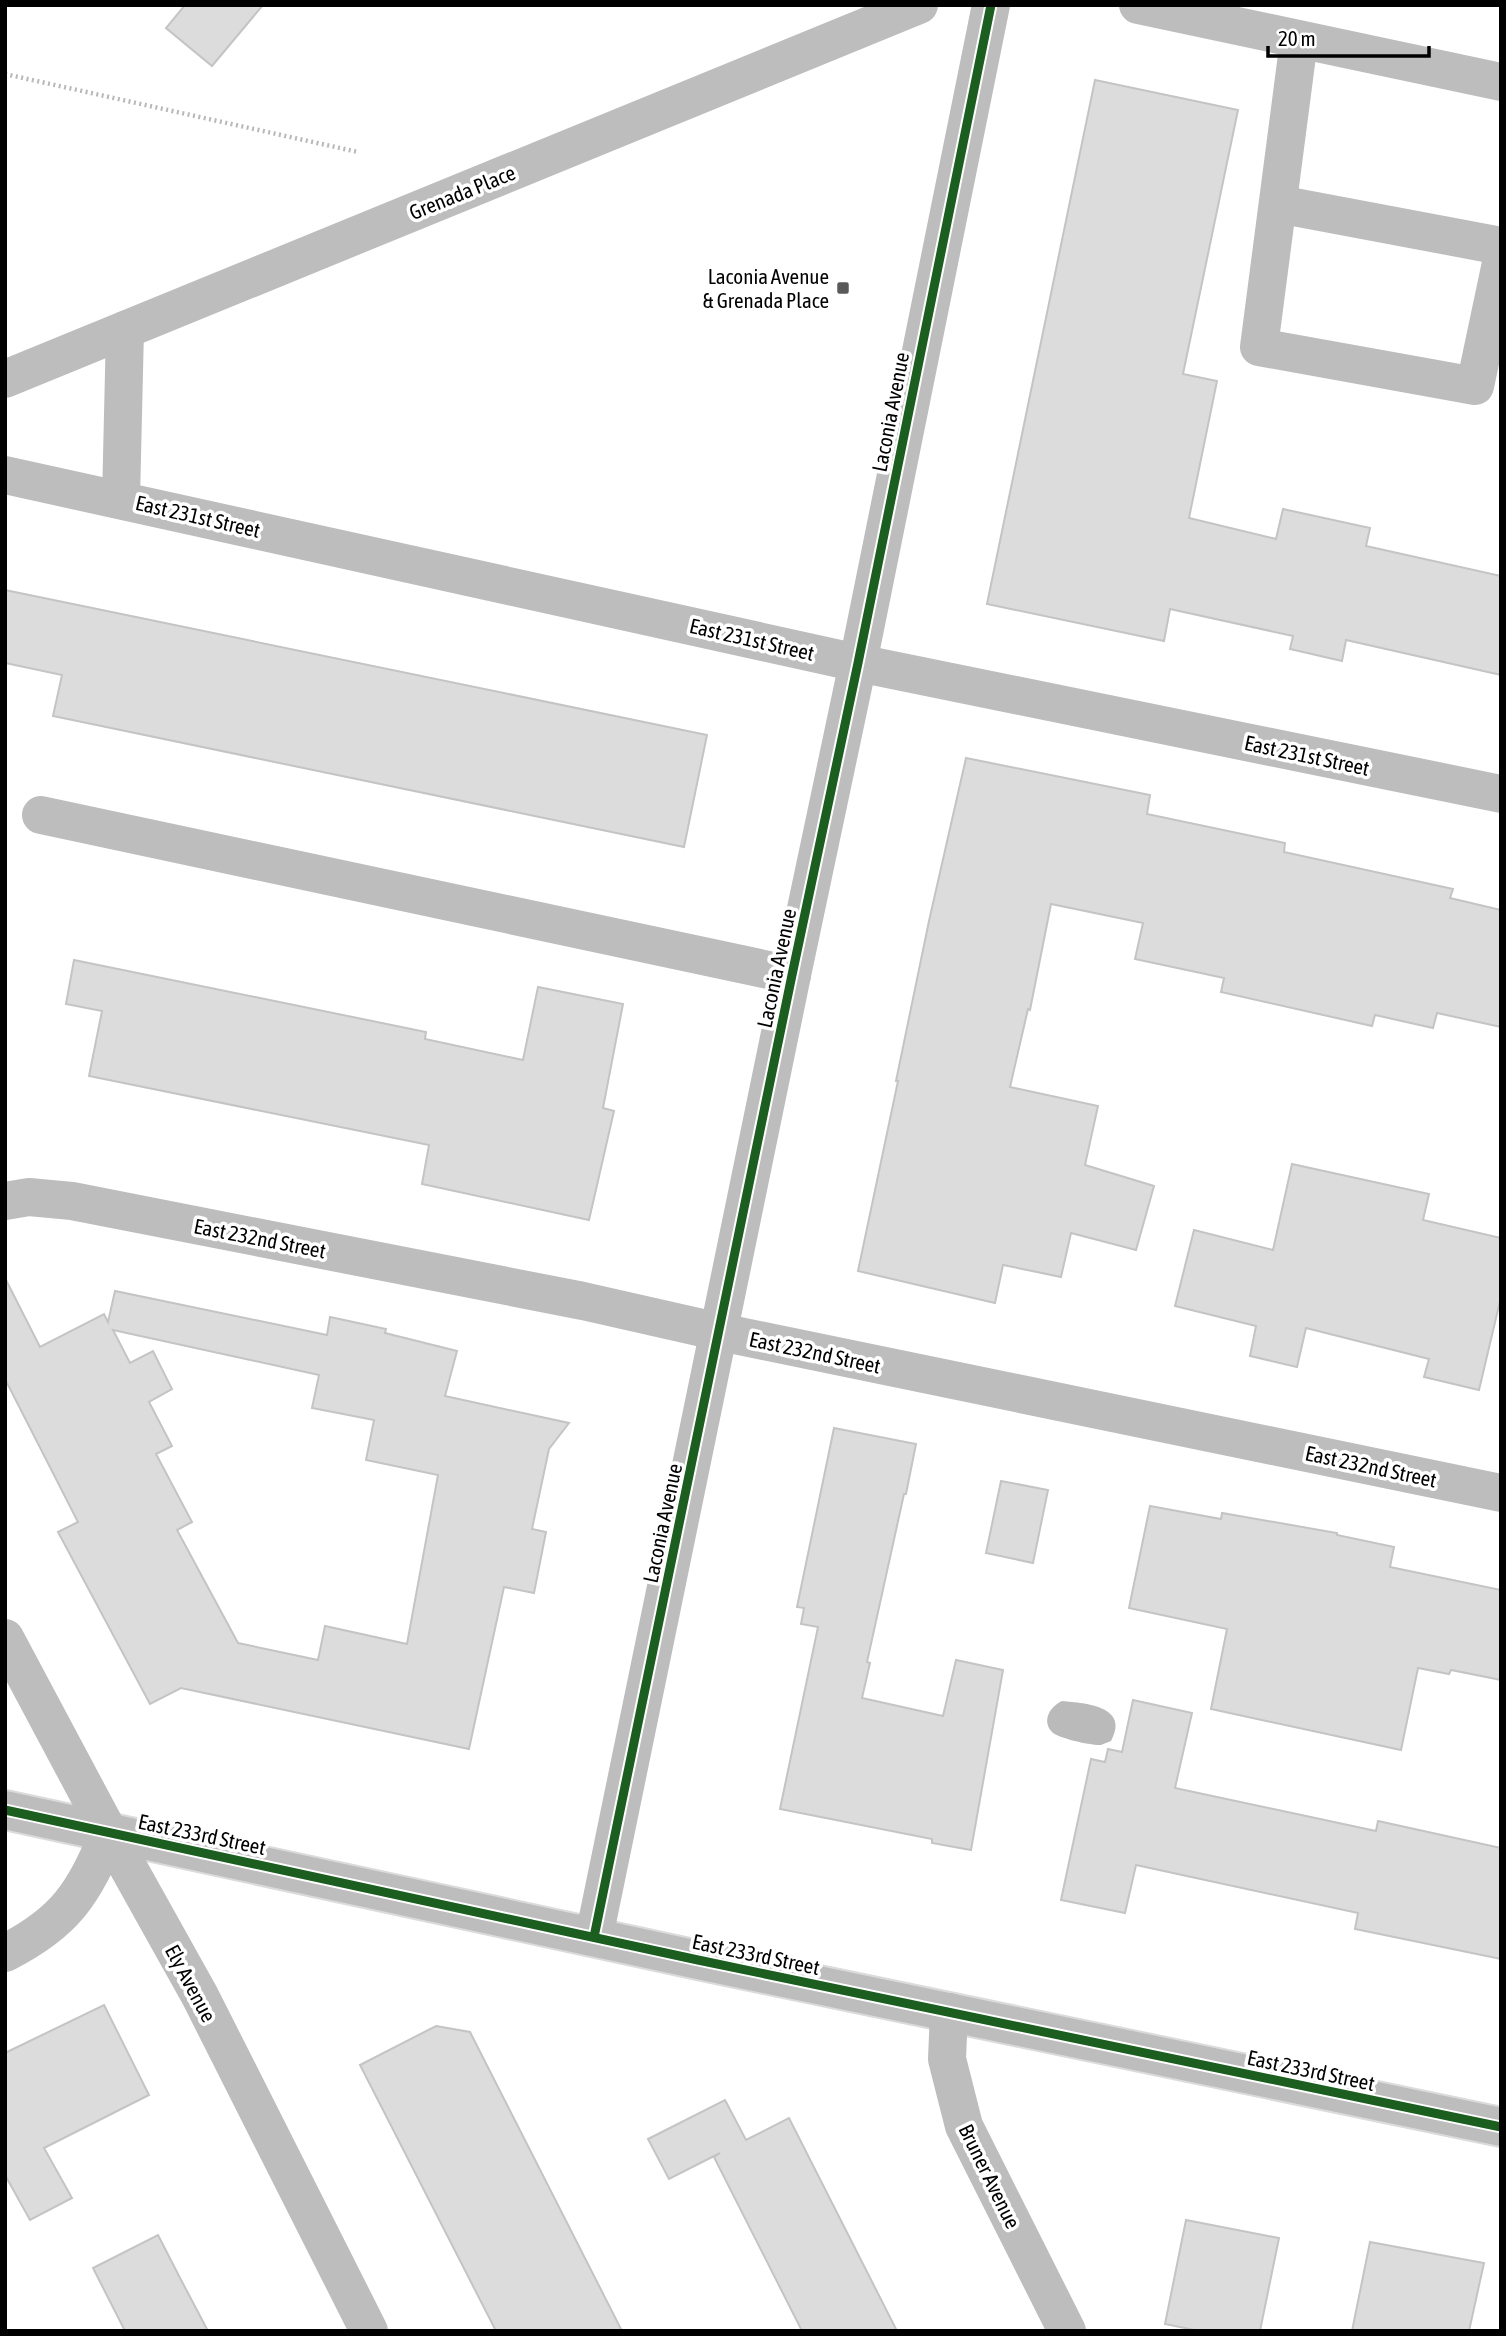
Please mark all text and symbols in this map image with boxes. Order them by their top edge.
scale bar [1268,14,1429,58]
text: 20 m [1278,26,1316,50]
street label: Grenada Place [405,160,519,224]
place label: Laconia Avenue & Grenada Place [703,264,829,312]
marker: Laconia Avenue & Grenada Place [835,280,851,296]
street label: Laconia Avenue [867,350,913,474]
street label: East 231st Street [133,490,263,542]
street label: East 231st Street [687,613,817,665]
street label: East 231st Street [1242,730,1372,780]
street label: Laconia Avenue [752,906,800,1030]
street label: East 232nd Street [192,1213,328,1263]
street label: East 232nd Street [747,1326,883,1378]
street label: East 232nd Street [1303,1440,1439,1492]
street label: Laconia Avenue [638,1461,686,1585]
street label: East 233rd Street [136,1809,268,1859]
street label: East 233rd Street [690,1929,822,1979]
street label: Ely Avenue [161,1940,221,2026]
street label: East 233rd Street [1245,2045,1377,2095]
street label: Bruner Avenue [954,2120,1026,2232]

